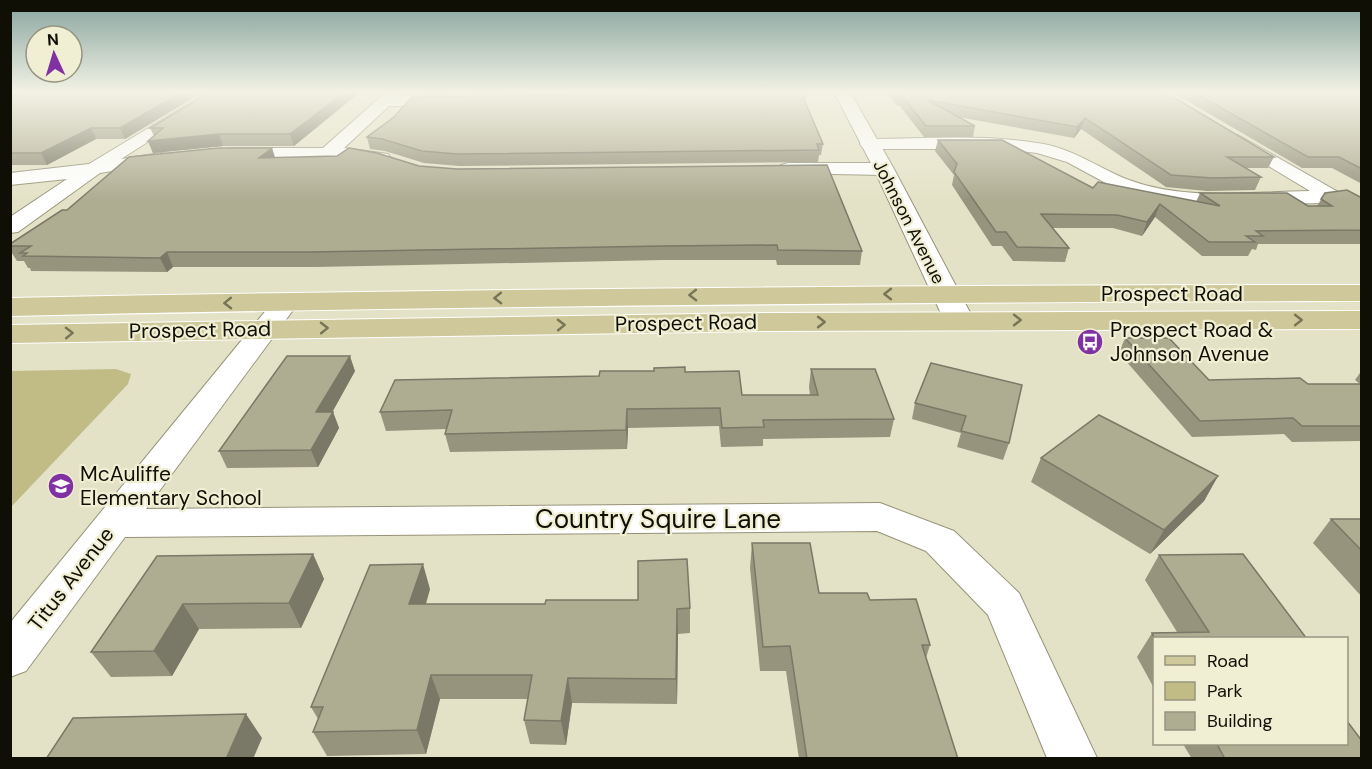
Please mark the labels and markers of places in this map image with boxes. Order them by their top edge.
place label: Prospect Road & Johnson Avenue [1110,316,1273,368]
bus stop icon: Prospect Road & Johnson Avenue [1075,327,1105,357]
place label: McAuliffe Elementary School [80,460,262,512]
school or university icon: McAuliffe Elementary School [46,471,76,501]

